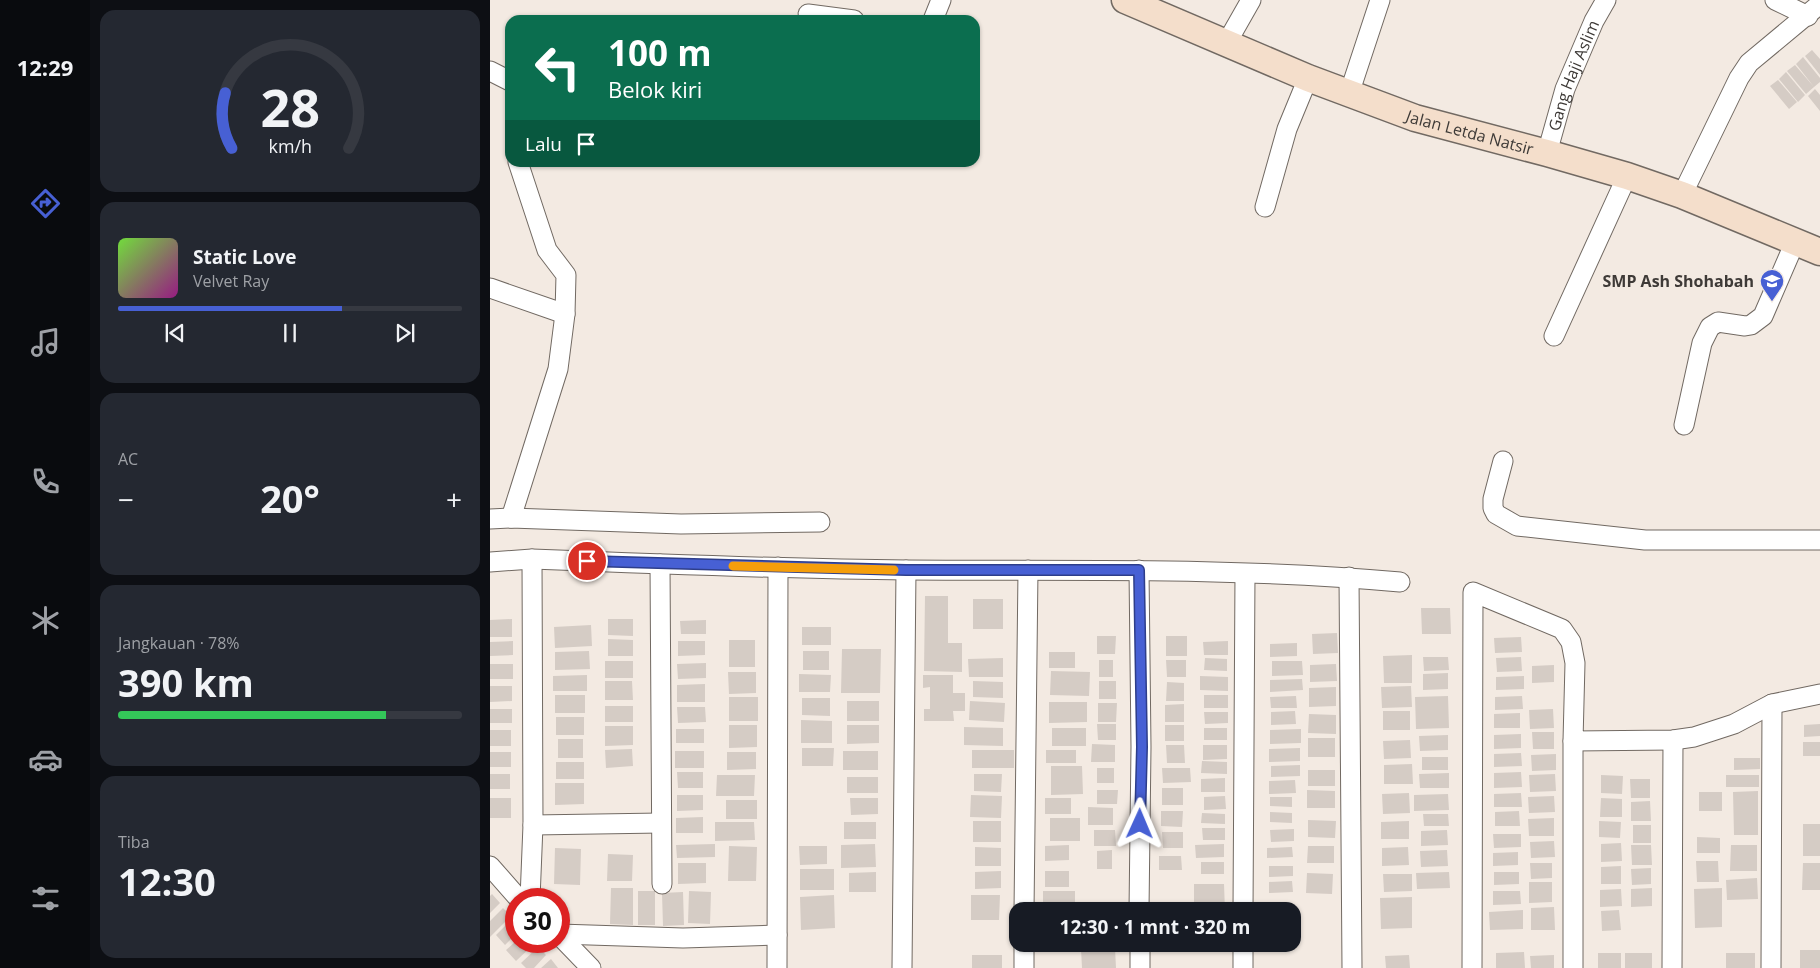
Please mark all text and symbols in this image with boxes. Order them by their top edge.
street label: Gang Haji Aslim [1543,17,1604,133]
text: 100 m [608,29,712,76]
icon: left [525,35,590,100]
text: 12:29 [17,52,73,82]
text: 28 [260,71,320,142]
text: Belok kiri [608,74,702,104]
street label: Jalan Letda Natsir [1401,104,1536,160]
icon: arrive [572,130,600,158]
text: Lalu [525,131,562,157]
text: km/h [268,134,312,158]
icon: directions [28,186,63,221]
text: Static Love [193,244,296,270]
school or university icon: SMP Ash Shohabah [1759,268,1785,302]
text: Velvet Ray [193,270,269,292]
place label: SMP Ash Shohabah [1603,270,1754,292]
icon: previous [161,319,189,347]
icon: pause [276,319,304,347]
icon: next [391,319,419,347]
icon: music [28,325,63,360]
text: AC [118,448,138,470]
icon: phone [28,464,63,499]
text: 20° [260,472,320,524]
text: − [118,480,134,518]
text: + [446,480,462,518]
pin [566,540,608,582]
icon: arrive [573,547,601,575]
icon: climate [28,603,63,638]
text: Jangkauan · 78% [118,632,240,654]
text: 390 km [118,656,254,708]
icon: car [28,742,63,777]
position arrow [1113,797,1165,849]
text: Tiba [118,831,150,853]
text: 12:30 [118,855,216,907]
icon: filters [28,881,63,916]
speed limit sign: 30 [505,888,570,953]
text: 12:30 · 1 mnt · 320 m [1060,914,1250,940]

